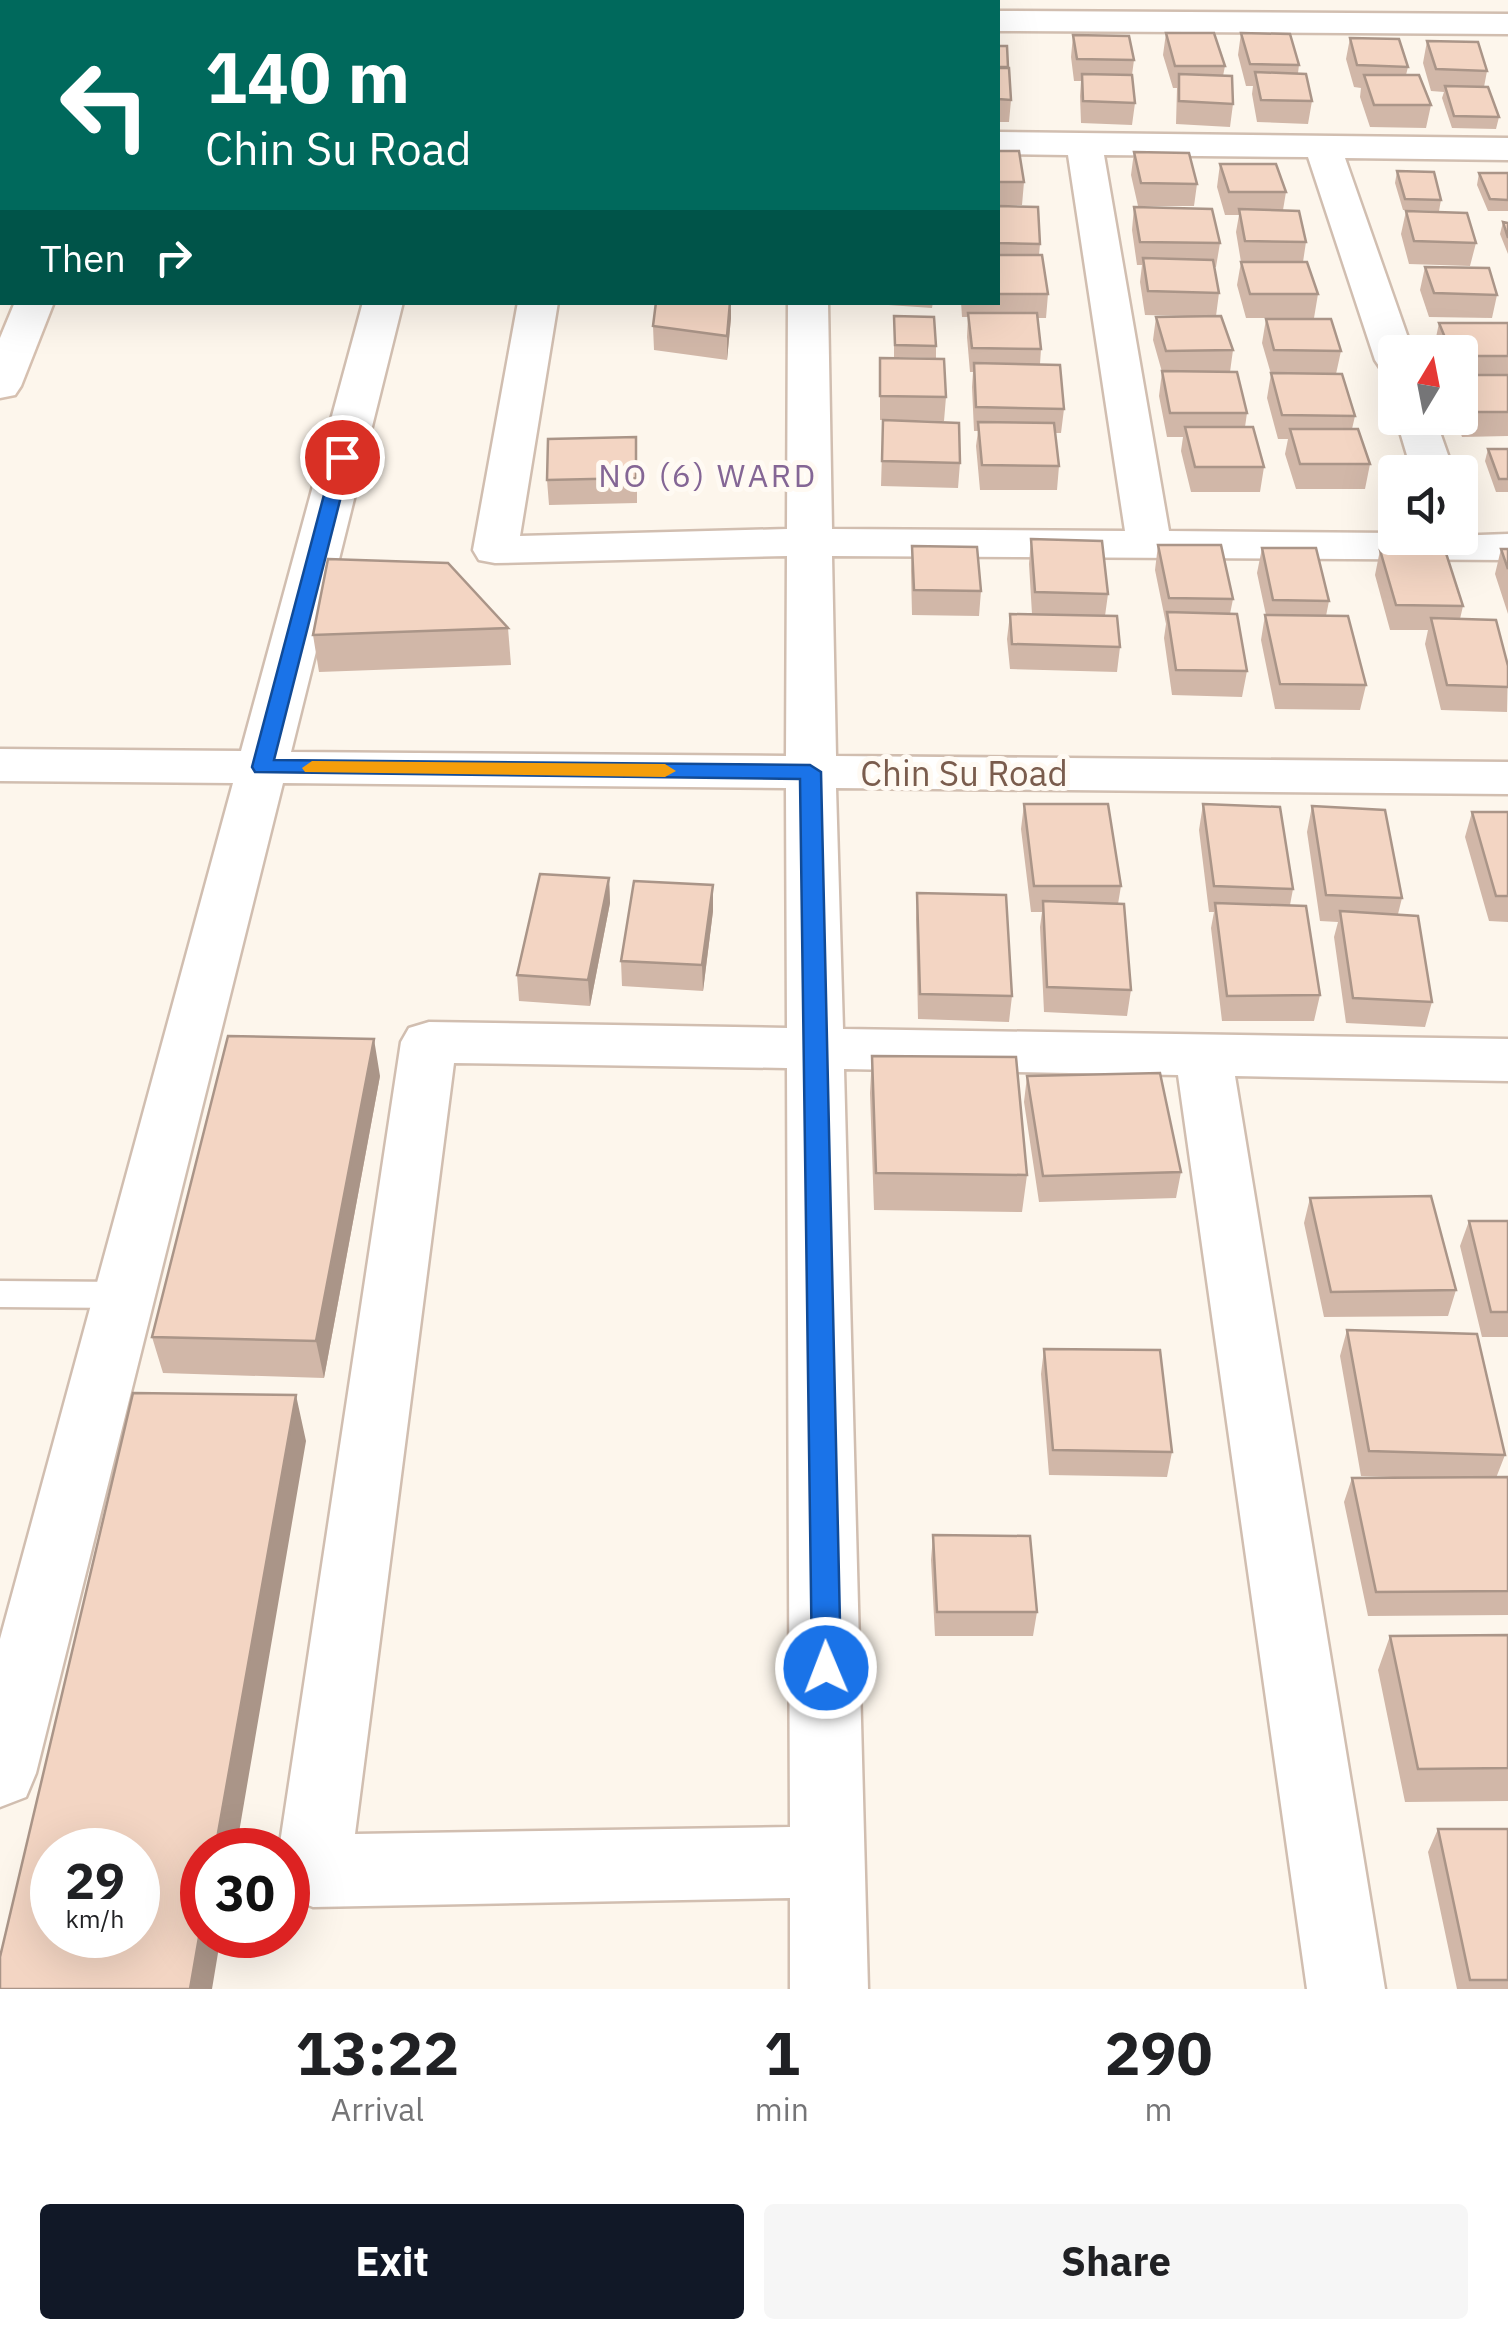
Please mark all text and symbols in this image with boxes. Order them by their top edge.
text: 140 m [205,31,410,122]
icon: left [40,40,170,170]
text: Chin Su Road [205,119,472,177]
icon: right [146,230,201,285]
text: Then [40,233,126,282]
north arrow [1378,335,1478,435]
map controls [1378,335,1478,555]
pin [300,415,385,500]
icon: arrive [315,430,370,485]
district label: NO (6) WARD [598,454,818,496]
button: sound [1378,455,1478,555]
street label: Chin Su Road [860,750,1068,796]
position arrow [774,1616,878,1720]
speed limit sign: 30 [180,1828,310,1958]
text: 29 [65,1848,125,1913]
text: km/h [66,1902,124,1935]
text: 13:22 [296,2013,459,2092]
text: 1 [764,2013,800,2092]
text: 290 [1104,2013,1212,2092]
text: Arrival [331,2088,424,2130]
text: min [755,2088,809,2130]
text: m [1145,2088,1172,2130]
button: Exit [40,2204,744,2319]
button: Share [764,2204,1468,2319]

